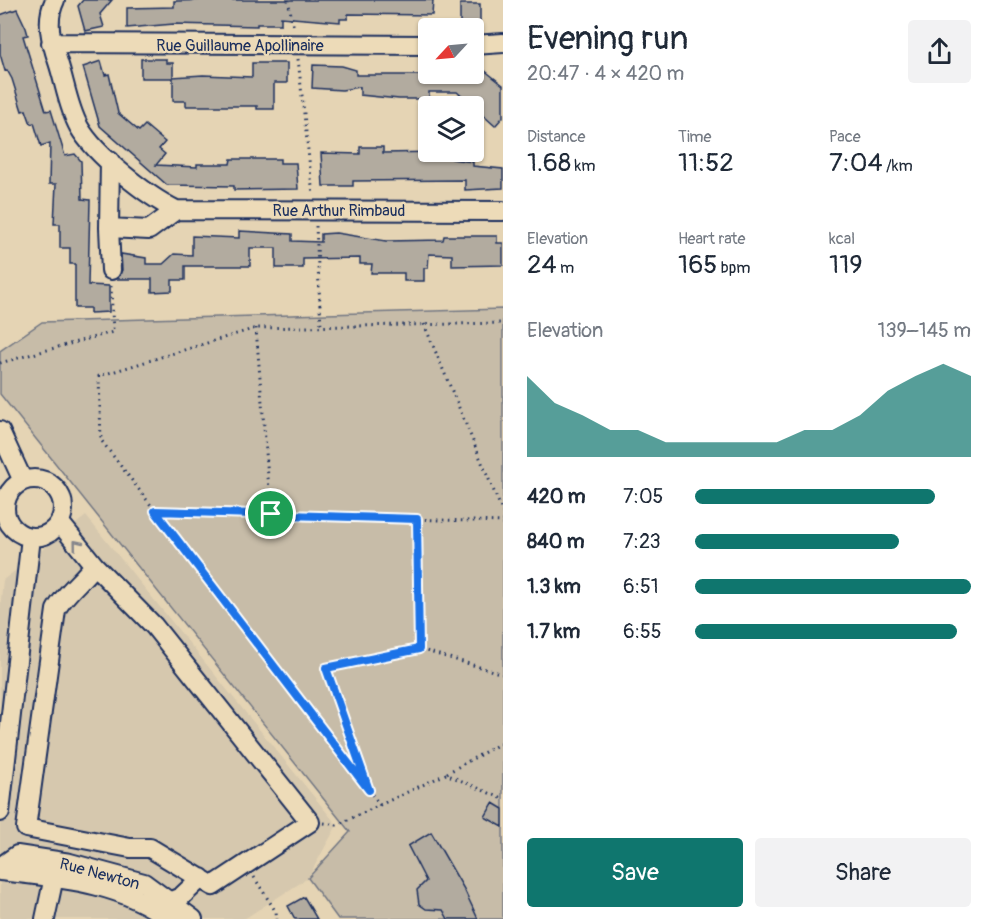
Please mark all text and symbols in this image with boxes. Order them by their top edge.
north arrow [418,18,484,84]
map controls [418,18,484,162]
text: Evening run [527,18,688,59]
button: share [908,20,971,83]
street label: Rue Guillaume Apollinaire [156,36,324,56]
text: 20:47 · 4 × 420 m [527,61,684,86]
button: layers [418,96,484,162]
text: Distance [527,127,586,147]
text: Time [678,127,711,147]
text: Pace [829,127,861,147]
text: 1.68 [527,147,571,179]
text: 11:52 [678,147,734,179]
text: 7:04 [829,147,883,179]
text: km [571,156,595,176]
text: /km [883,156,913,176]
street label: Rue Arthur Rimbaud [273,201,405,221]
text: Elevation [527,229,588,249]
text: Heart rate [678,229,745,249]
text: kcal [829,229,855,249]
text: 24 [527,249,557,281]
text: 165 [678,249,717,281]
text: 119 [829,249,863,281]
text: m [557,258,574,278]
text: bpm [717,258,750,278]
text: Elevation [527,318,603,343]
text: 139–145 m [878,318,971,343]
text: 420 m [527,484,586,509]
text: 7:05 [623,484,663,509]
pin [245,488,296,539]
icon: arrive [254,497,287,530]
text: 840 m [527,529,584,554]
text: 7:23 [623,529,661,554]
one-way arrow [73,540,84,551]
text: 1.3 km [527,574,581,599]
text: 6:51 [623,574,659,599]
text: 1.7 km [527,619,580,644]
text: 6:55 [623,619,662,644]
button: Save [527,838,743,907]
button: Share [755,838,971,907]
street label: Rue Newton [57,854,142,894]

